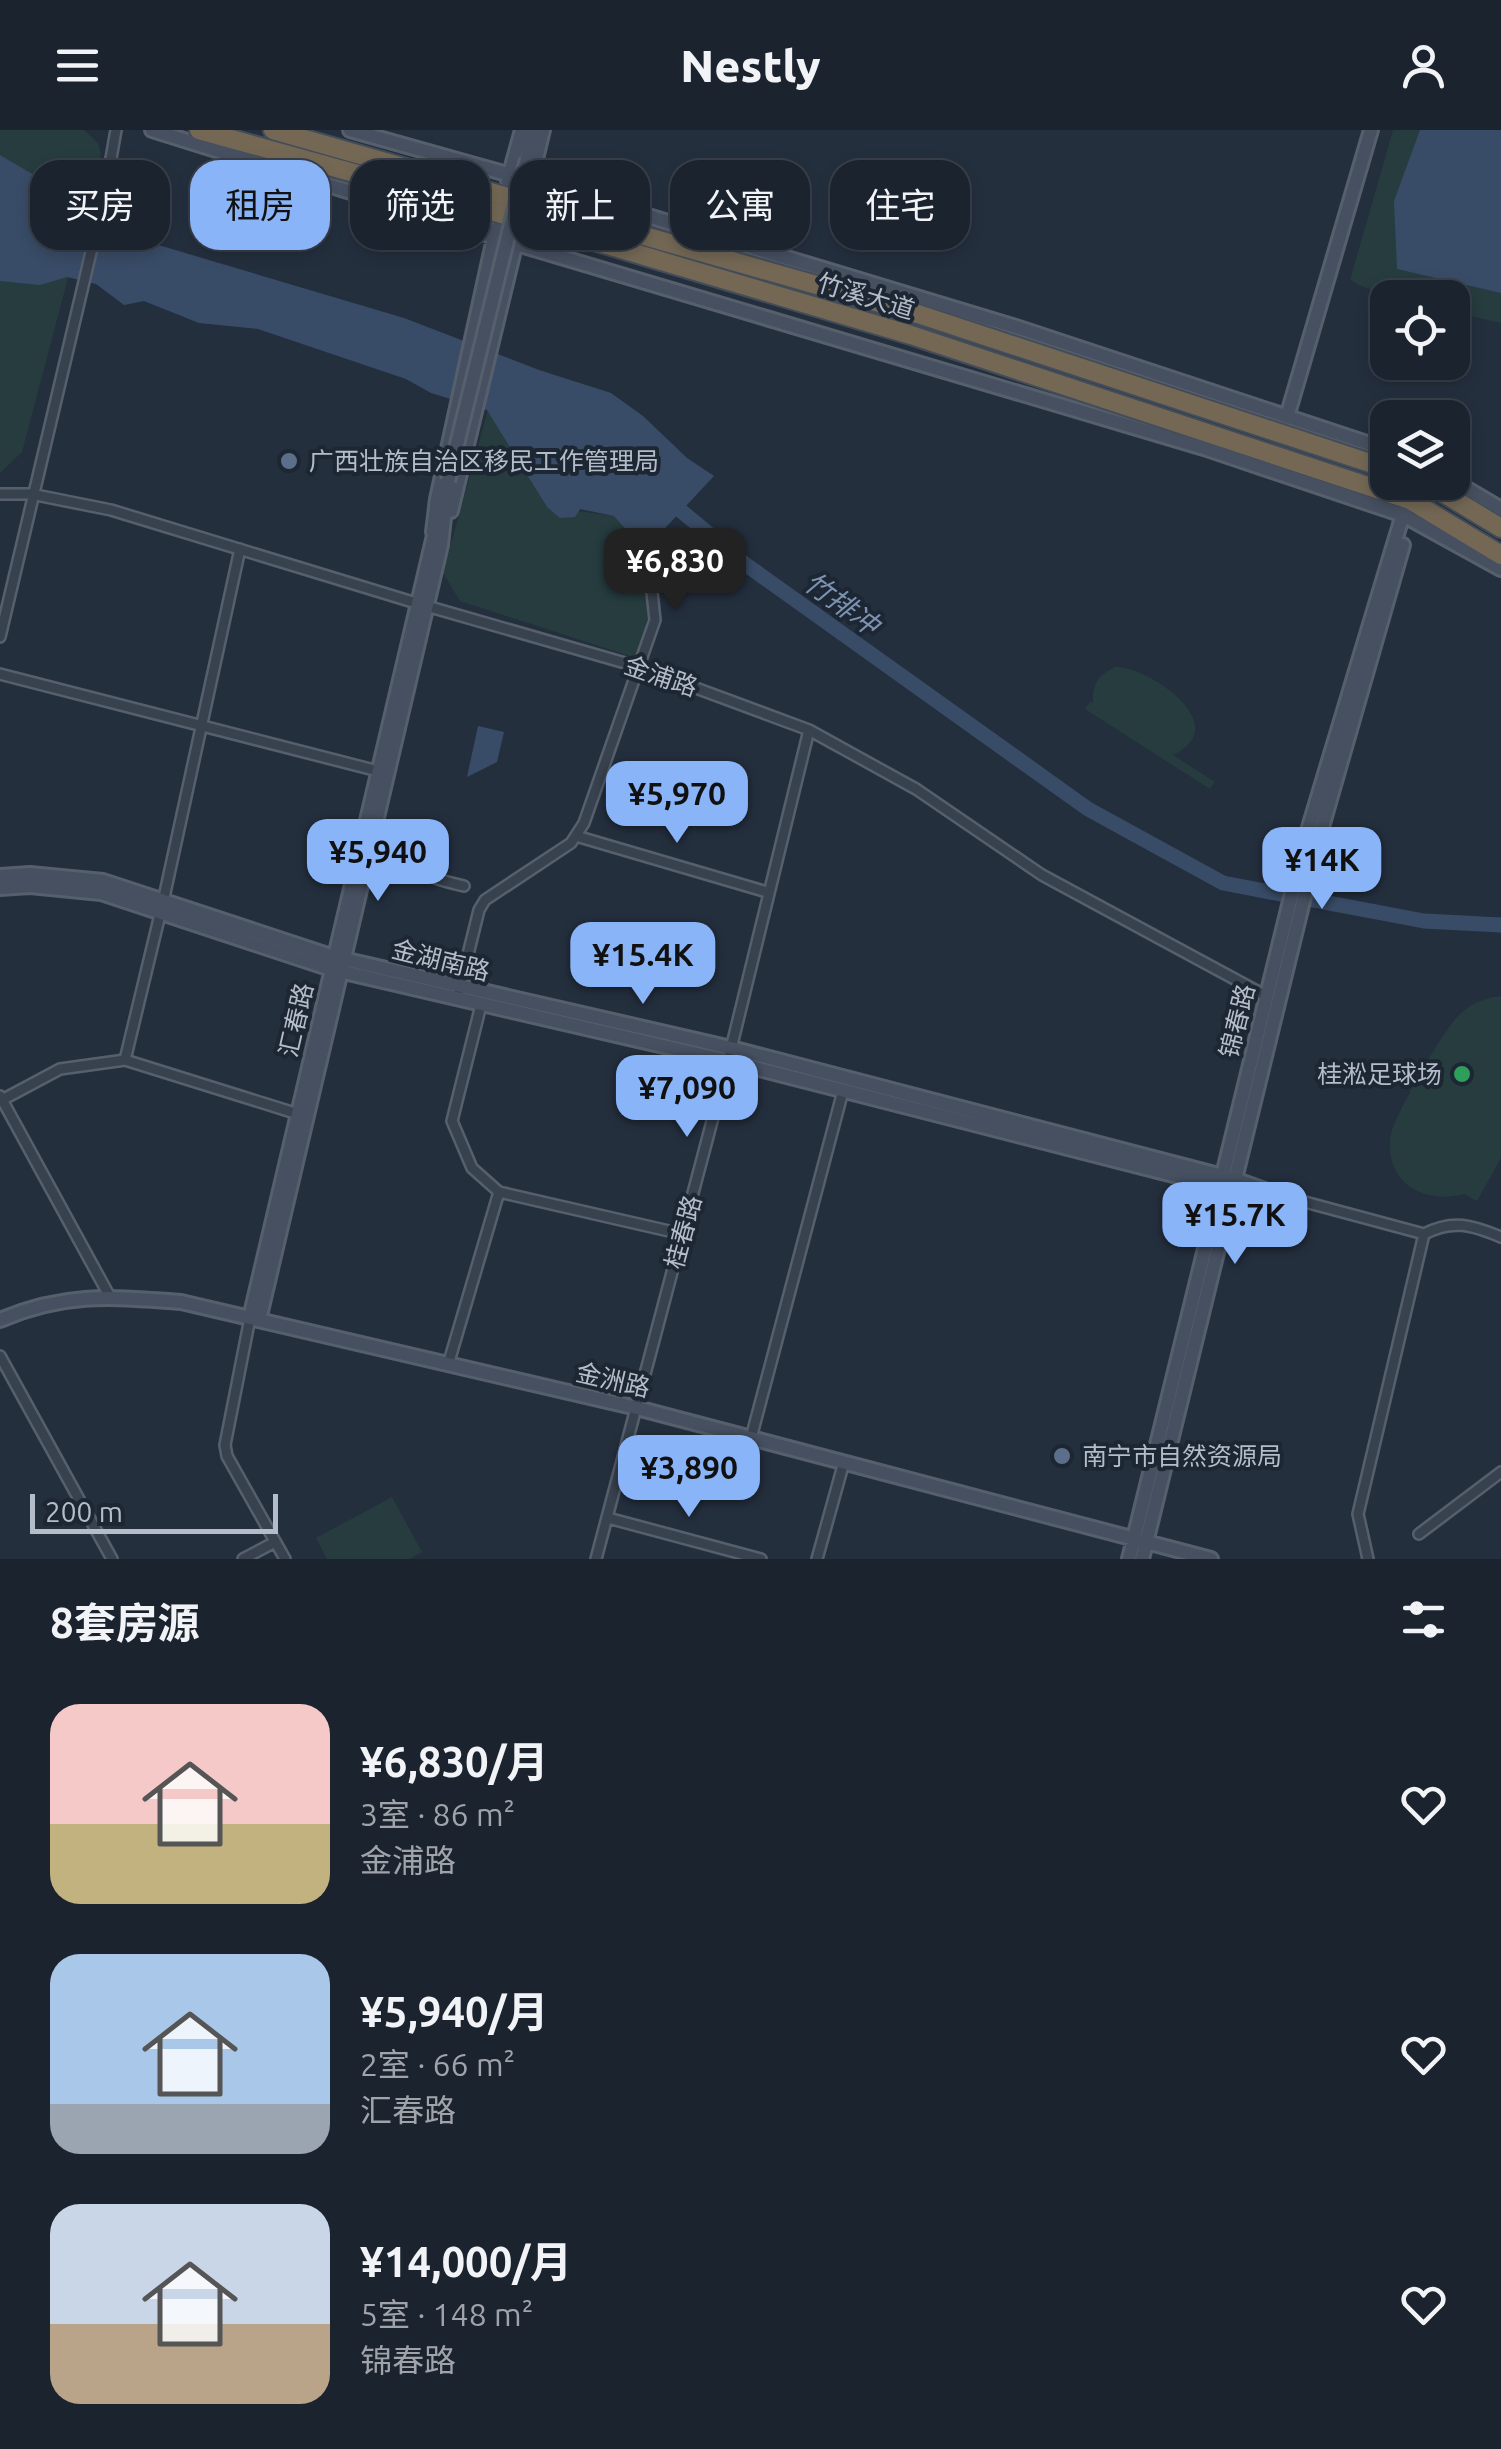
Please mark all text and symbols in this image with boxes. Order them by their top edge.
icon: menu [50,38,105,93]
icon: person [1396,38,1451,93]
text: Nestly [680,40,821,91]
chip: 买房 [30,160,170,250]
chip: 租房 [190,160,330,250]
chip: 筛选 [350,160,490,250]
chip: 新上 [510,160,650,250]
chip: 公寓 [670,160,810,250]
chip: 住宅 [830,160,970,250]
street label: 竹溪大道 [814,268,918,324]
map controls [1370,280,1470,500]
button: locate [1370,280,1470,380]
button: layers [1370,400,1470,500]
place label: 广西壮族自治区移民工作管理局 [309,447,659,475]
marker: 广西壮族自治区移民工作管理局 [278,450,300,472]
pin: ¥6,830 [594,528,756,613]
text: ¥6,830 [626,542,724,578]
water label: 竹排冲 [799,566,888,642]
street label: 金浦路 [621,651,701,701]
pin: ¥5,970 [596,761,758,846]
text: ¥5,970 [628,775,726,811]
pin: ¥5,940 [297,819,459,904]
pin: ¥14K [1263,827,1381,912]
text: ¥5,940 [329,833,427,869]
text: ¥14K [1284,841,1360,877]
pin: ¥15.4K [562,922,724,1007]
street label: 金湖南路 [389,934,493,986]
text: ¥15.4K [592,936,694,972]
street label: 汇春路 [274,980,318,1060]
street label: 锦春路 [1214,981,1260,1061]
pin: ¥7,090 [606,1055,768,1140]
place label: 桂淞足球场 [1317,1060,1442,1088]
marker: 桂淞足球场 [1451,1063,1473,1085]
text: ¥7,090 [638,1069,736,1105]
pin: ¥15.7K [1154,1182,1316,1267]
street label: 桂春路 [660,1192,706,1272]
text: ¥15.7K [1184,1196,1286,1232]
street label: 金洲路 [573,1358,653,1402]
pin: ¥3,890 [608,1435,770,1520]
place label: 南宁市自然资源局 [1082,1442,1282,1470]
marker: 南宁市自然资源局 [1051,1445,1073,1467]
text: ¥3,890 [640,1449,738,1485]
scale bar [30,1489,278,1534]
text: 200 m [45,1496,123,1527]
icon: filters [1396,1592,1451,1647]
text: 8套房源 [50,1599,200,1646]
text: ¥6,830/月 [360,1738,548,1785]
icon: home [130,1744,250,1864]
icon: heart [1396,1777,1451,1832]
text: 3室 · 86 m² [360,1796,515,1832]
text: 金浦路 [360,1842,456,1878]
text: ¥5,940/月 [360,1988,548,2035]
icon: home [130,1994,250,2114]
icon: heart [1396,2027,1451,2082]
text: 2室 · 66 m² [360,2046,515,2082]
text: 汇春路 [360,2092,456,2128]
text: ¥14,000/月 [360,2238,572,2285]
icon: home [130,2244,250,2364]
icon: heart [1396,2277,1451,2332]
text: 5室 · 148 m² [360,2296,533,2332]
text: 锦春路 [360,2342,456,2378]

